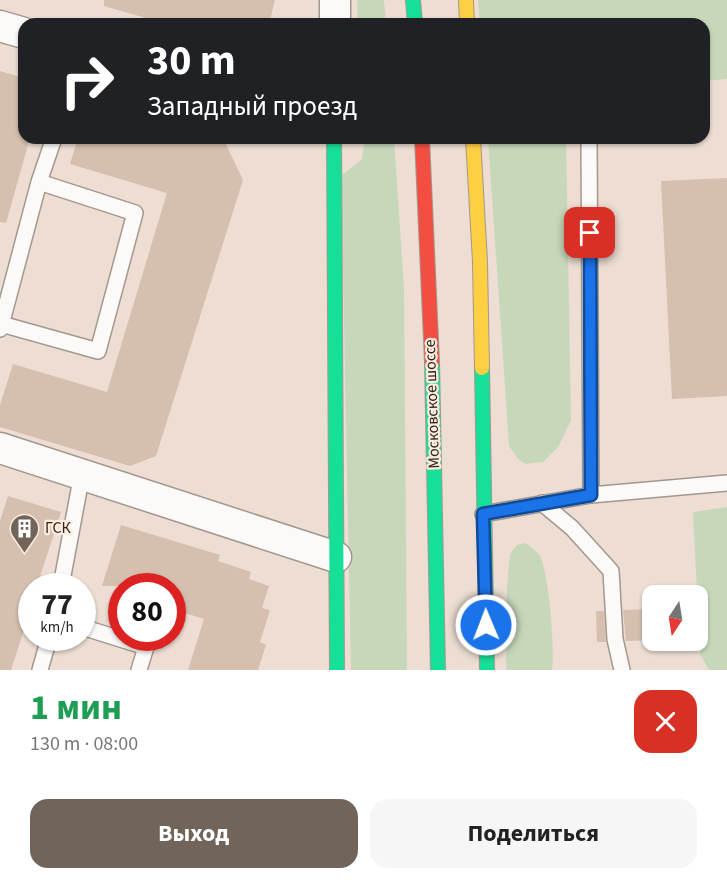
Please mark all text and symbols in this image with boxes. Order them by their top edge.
text: 30 m [147,31,236,91]
icon: right [48,42,126,120]
text: Западный проезд [147,87,357,126]
pin [564,207,615,258]
icon: arrive [573,216,606,249]
street label: Московское шоссе [419,339,445,469]
building icon: ГСК [8,512,40,554]
place label: ГСК [45,517,72,539]
speed limit sign: 80 [108,573,186,651]
text: 77 [41,583,73,626]
north arrow [642,585,708,651]
map controls [642,585,708,651]
position arrow [454,593,518,657]
text: km/h [40,617,74,638]
text: 1 мин [30,682,122,733]
button: close [634,690,697,753]
text: 130 m · 08:00 [30,730,138,758]
button: Выход [30,799,358,868]
button: Поделиться [370,799,697,868]

